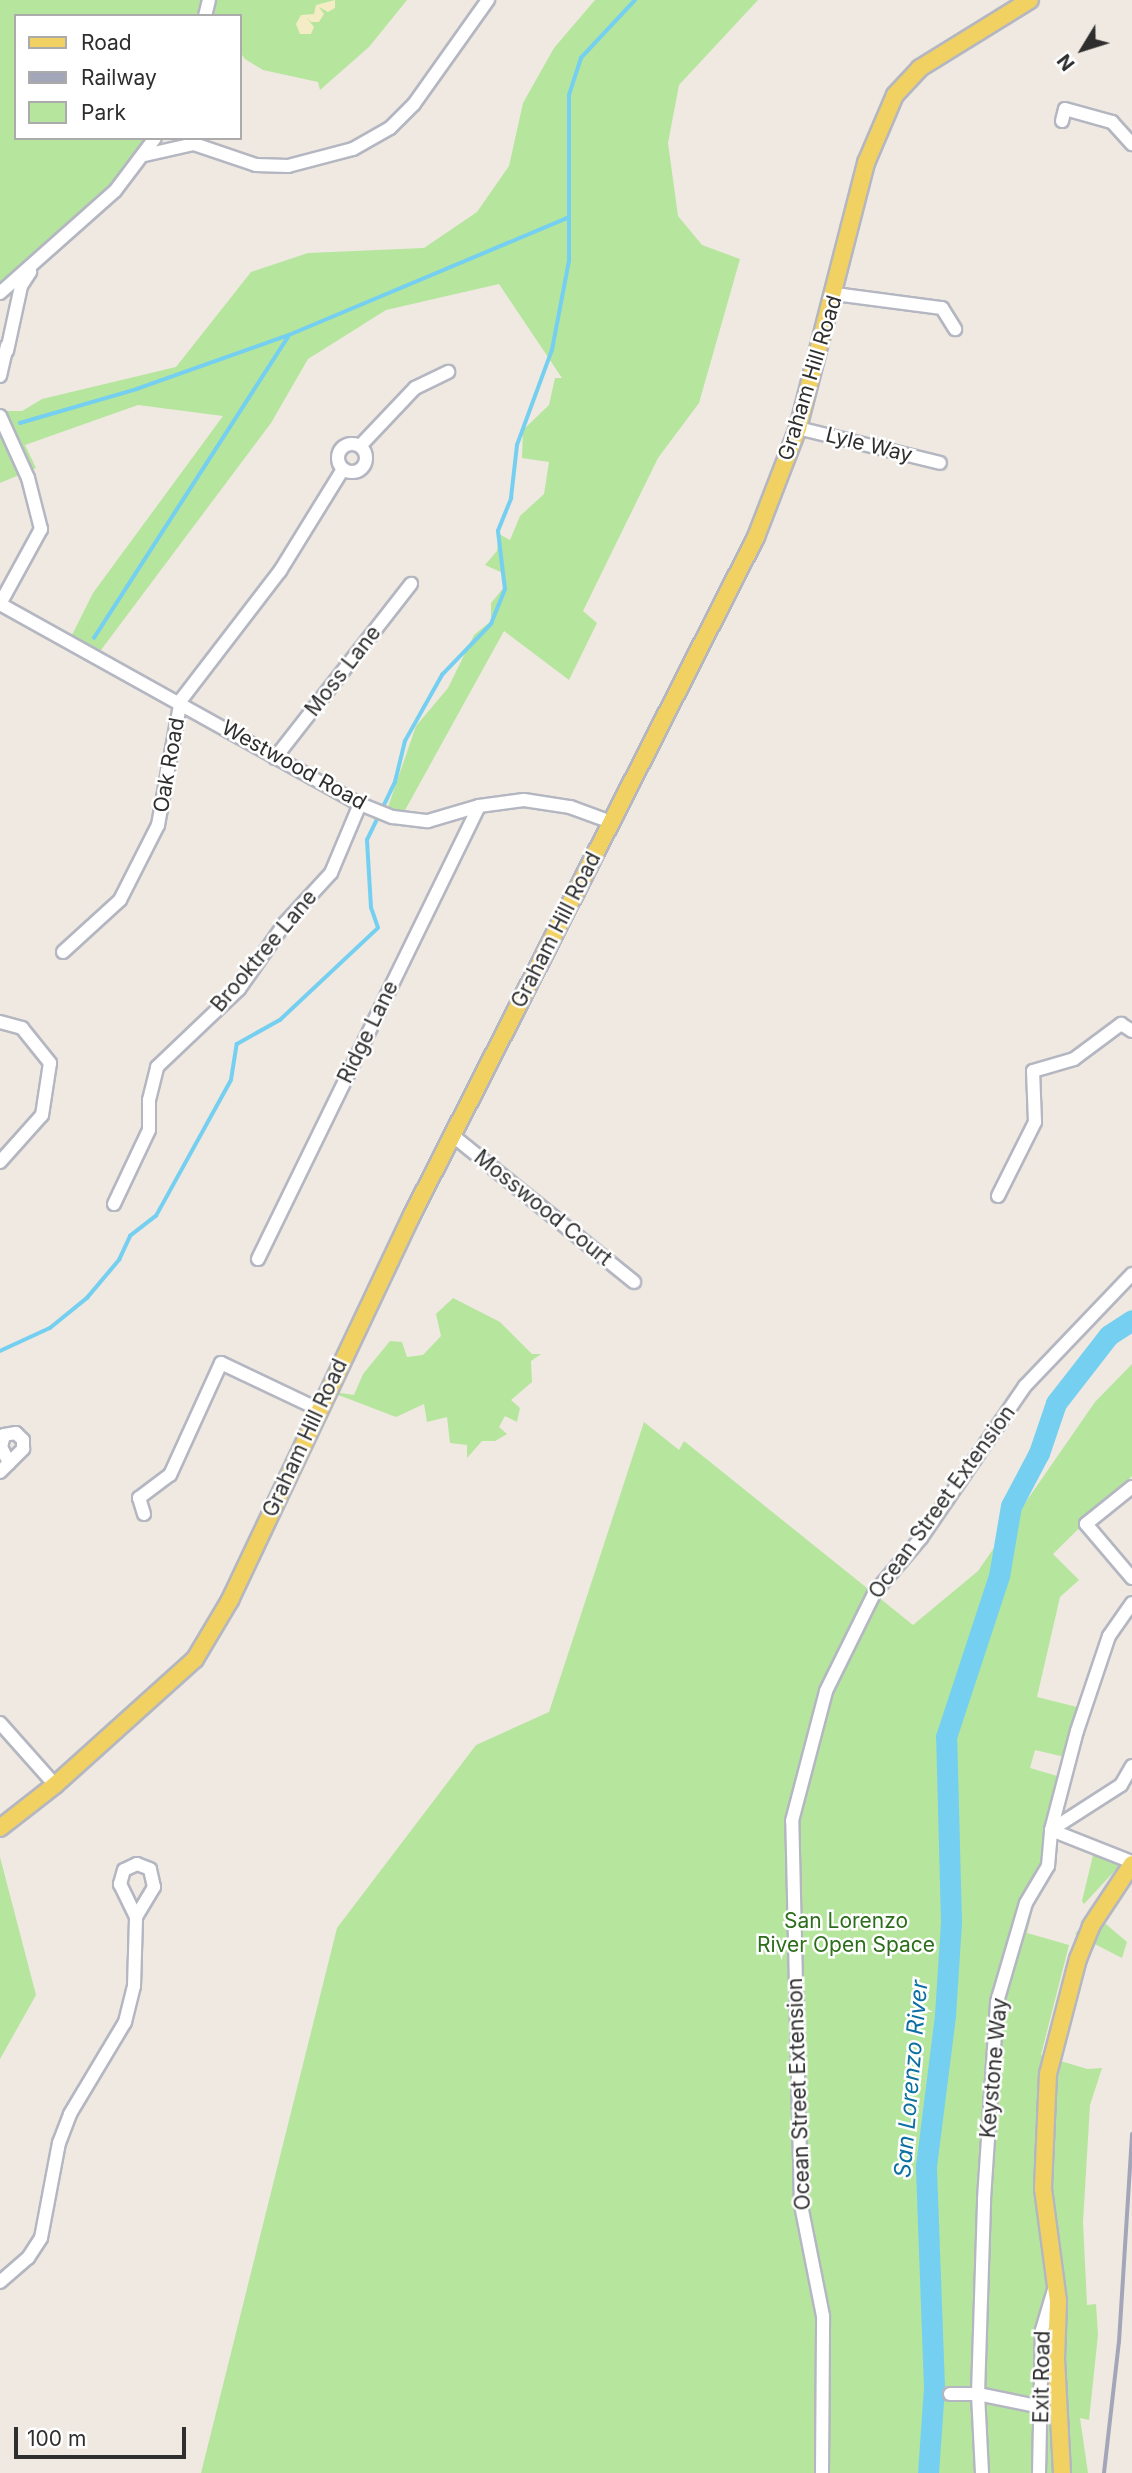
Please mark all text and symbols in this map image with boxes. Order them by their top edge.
legend [14,14,242,140]
north arrow [1048,14,1118,84]
text: Road [81,30,132,55]
text: N [1053,49,1080,75]
text: Railway [81,65,157,90]
text: Park [81,100,126,125]
street label: Graham Hill Road [773,292,847,464]
street label: Lyle Way [823,422,915,468]
street label: Moss Lane [300,621,386,721]
street label: Westwood Road [217,715,371,815]
street label: Oak Road [148,716,190,814]
street label: Graham Hill Road [506,848,606,1012]
street label: Brooktree Lane [206,885,322,1017]
street label: Ridge Lane [332,977,404,1087]
street label: Mosswood Court [469,1145,617,1271]
street label: Graham Hill Road [257,1355,353,1521]
street label: Ocean Street Extension [863,1400,1021,1604]
park label: San Lorenzo River Open Space [757,1908,935,1958]
street label: Ocean Street Extension [782,1977,816,2211]
water label: San Lorenzo River [889,1979,933,2179]
street label: Keystone Way [975,1997,1013,2139]
street label: Exit Road [1029,2330,1055,2424]
scale bar [18,2414,189,2458]
text: 100 m [27,2426,86,2451]

